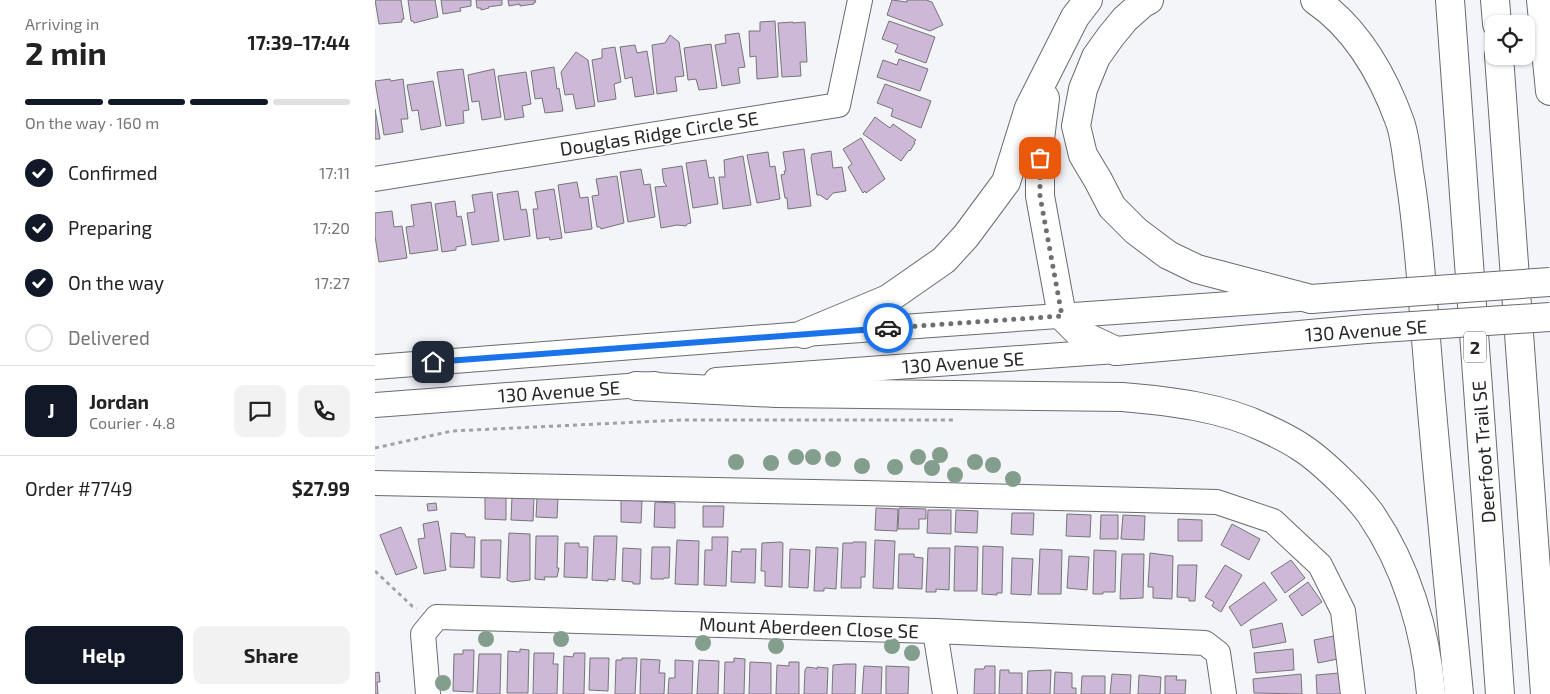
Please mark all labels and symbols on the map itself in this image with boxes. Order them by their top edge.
street label: Douglas Ridge Circle SE [558,106,760,160]
pin [1019,137,1061,179]
courier [863,303,913,353]
street label: 130 Avenue SE [1304,314,1428,346]
road number: 2 [1464,332,1486,362]
pin [412,341,454,383]
street label: 130 Avenue SE [901,346,1025,378]
street label: 130 Avenue SE [497,375,621,407]
street label: Deerfoot Trail SE [1467,380,1499,524]
street label: Mount Aberdeen Close SE [699,612,919,642]

